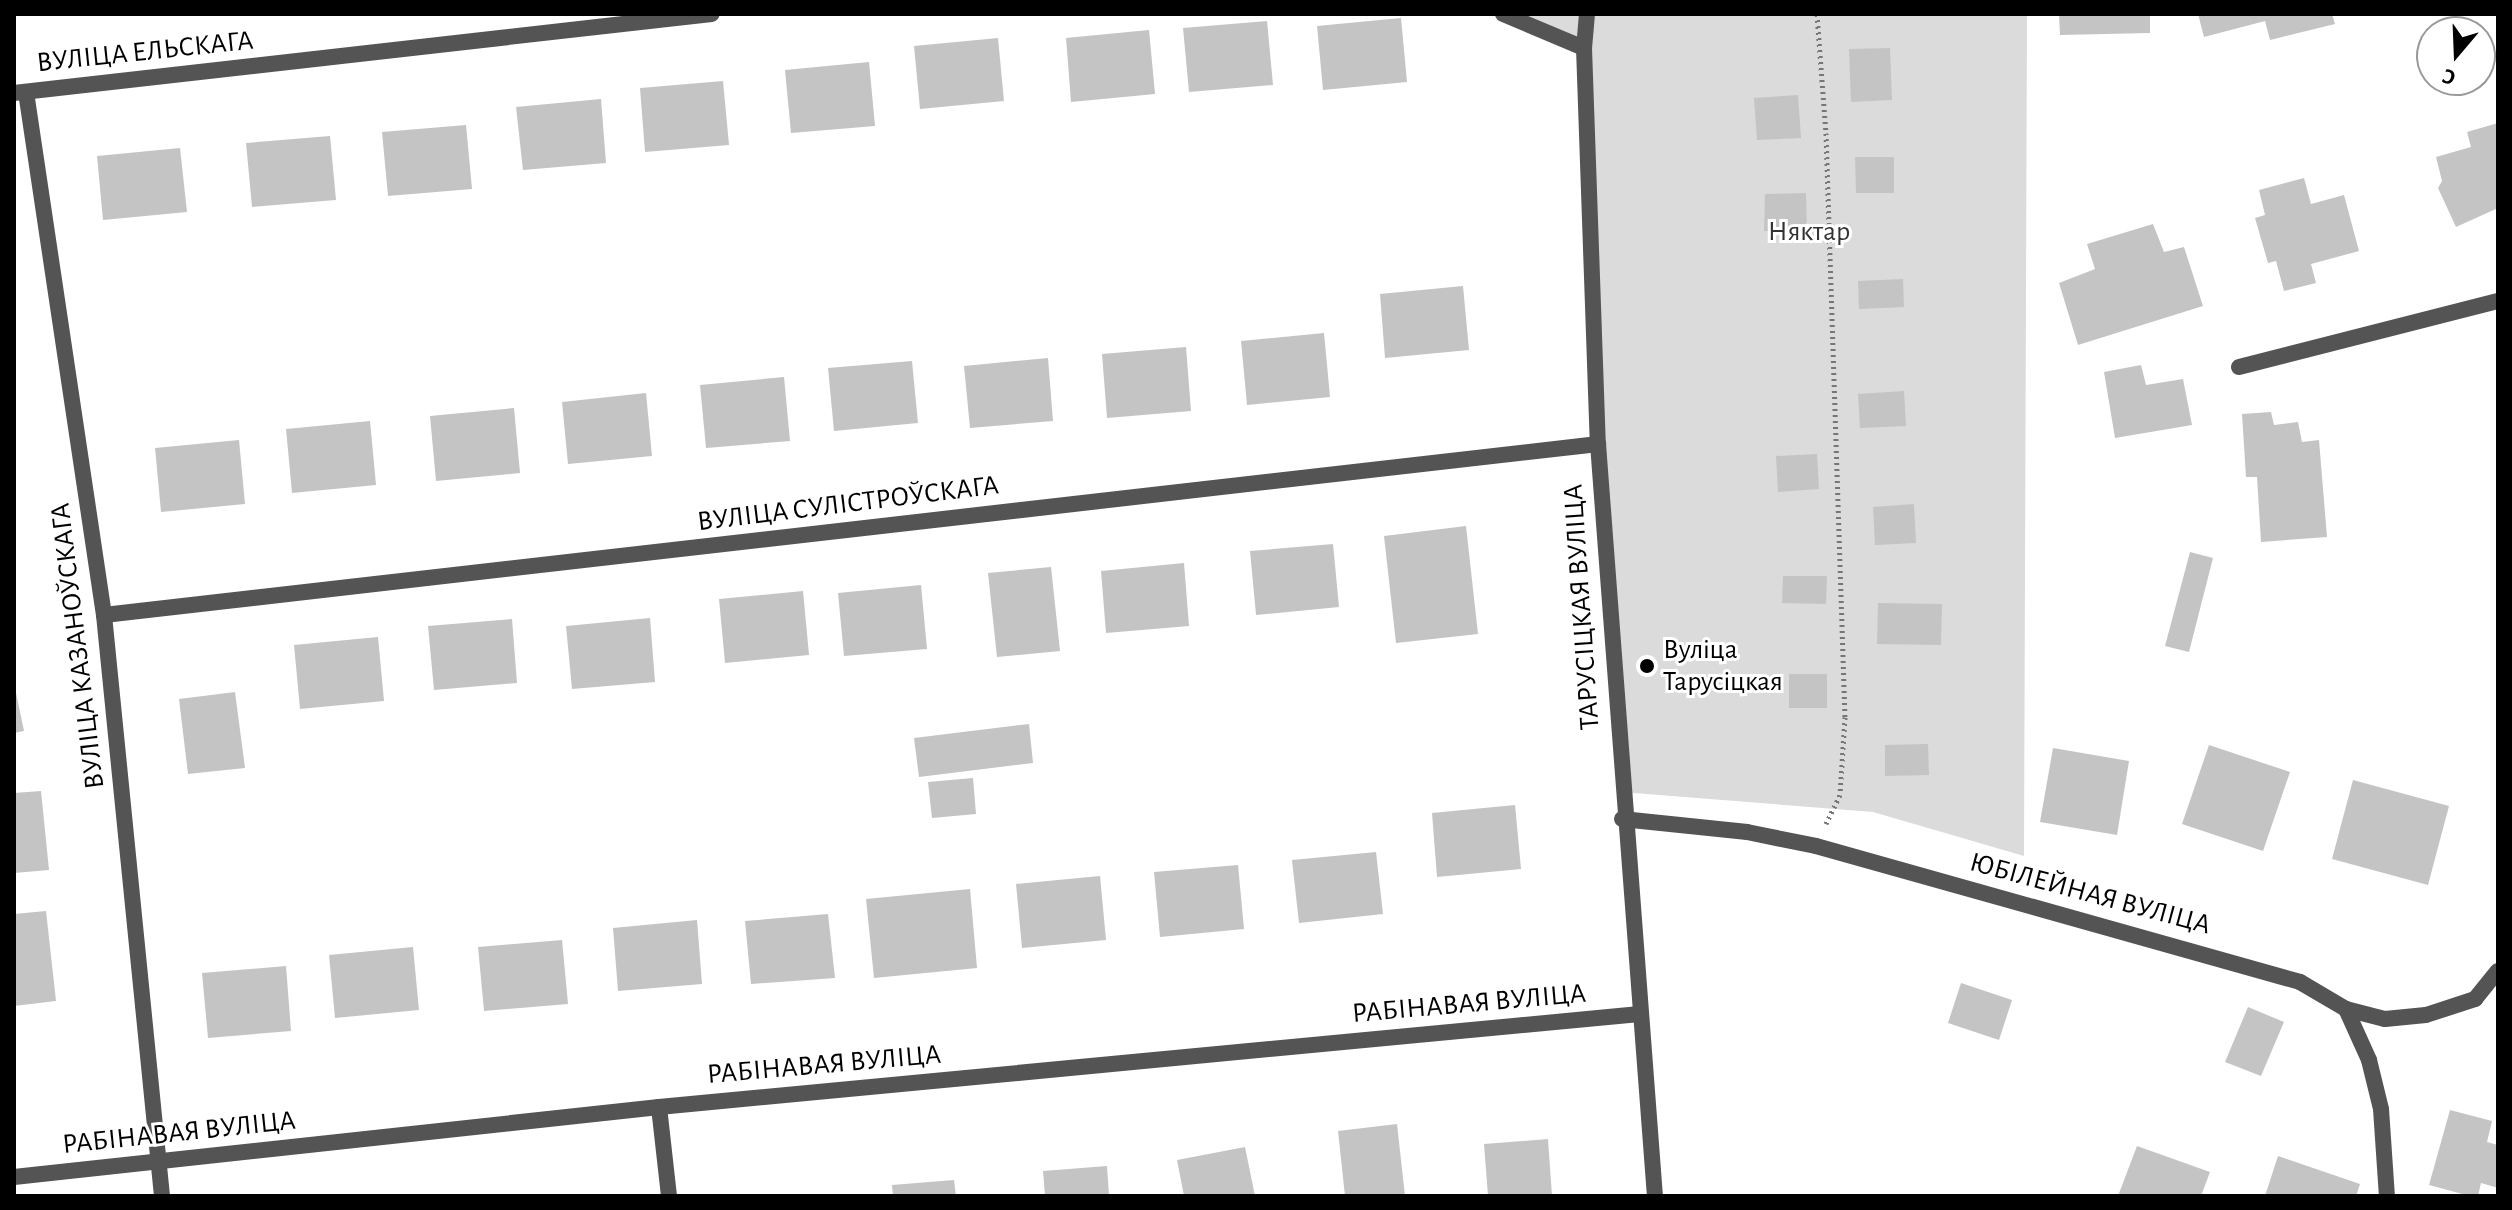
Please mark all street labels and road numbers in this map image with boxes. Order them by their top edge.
street label: ВУЛІЦА ЕЛЬСКАГА [35,24,255,80]
street label: ВУЛІЦА СУЛІСТРОЎСКАГА [695,469,1001,539]
street label: ТАРУСІЦКАЯ ВУЛІЦА [1557,483,1607,731]
street label: ВУЛІЦА КАЗАНОЎСКАГА [44,501,112,791]
street label: ЮБІЛЕЙНАЯ ВУЛІЦА [1966,846,2214,942]
street label: РАБІНАВАЯ ВУЛІЦА [1351,977,1587,1031]
street label: РАБІНАВАЯ ВУЛІЦА [706,1038,942,1092]
street label: РАБІНАВАЯ ВУЛІЦА [61,1104,297,1162]

